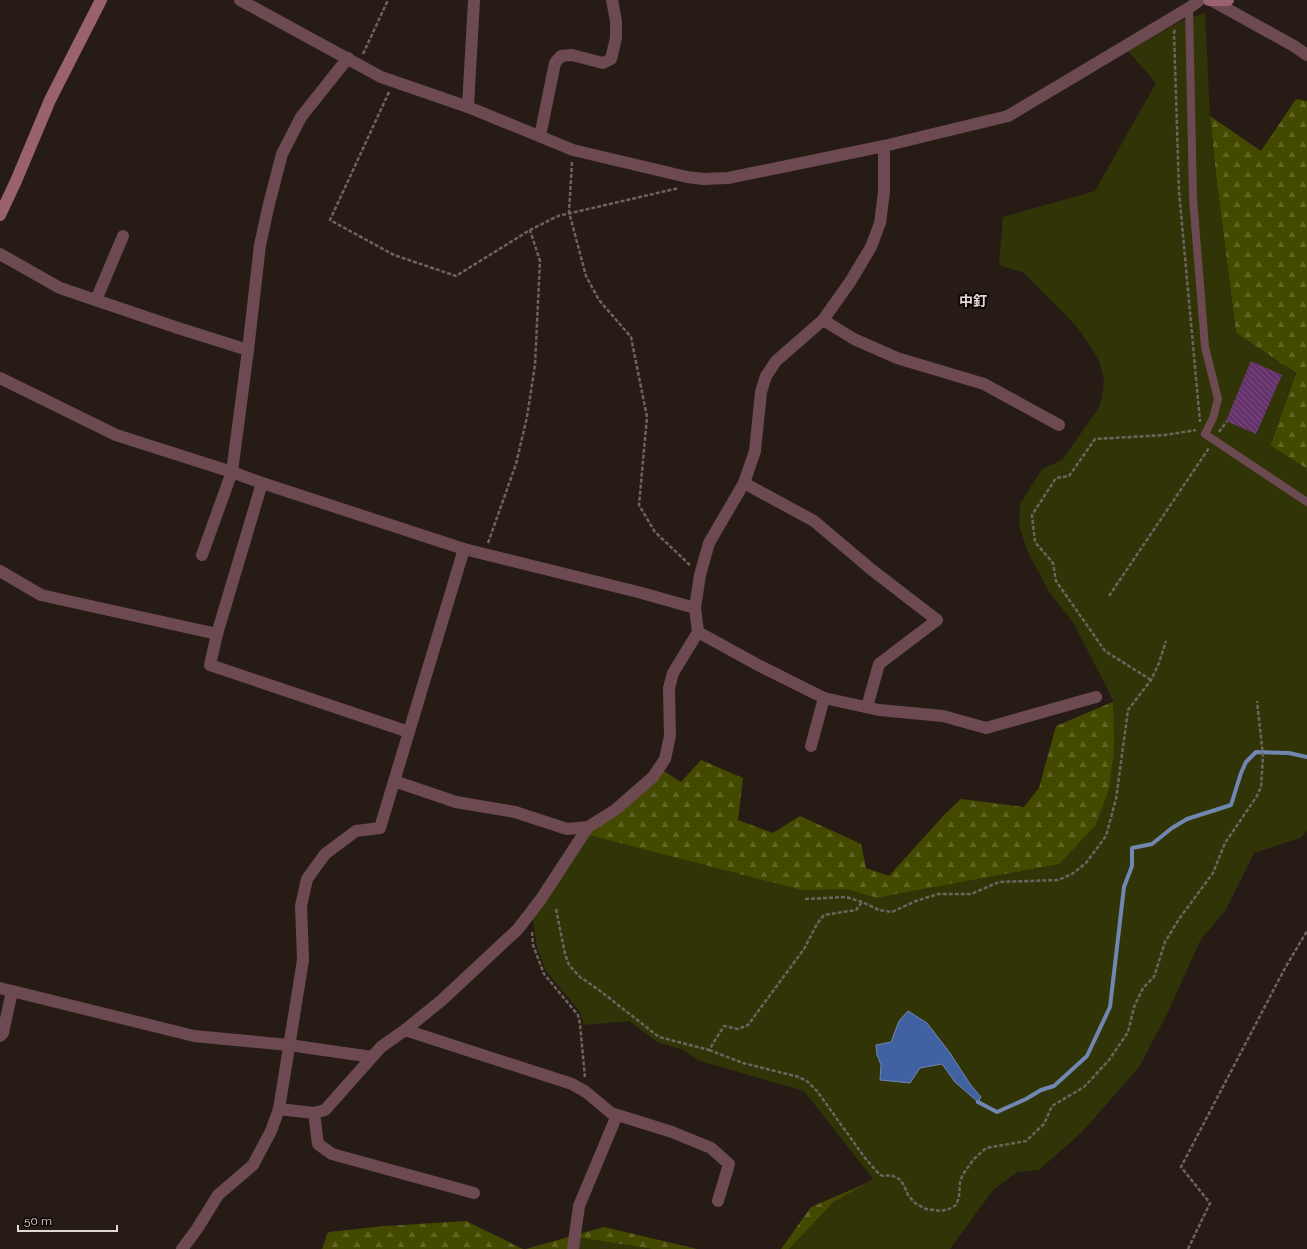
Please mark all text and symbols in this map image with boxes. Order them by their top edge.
district label: 中釘 [959,293,987,309]
scale bar [18,1207,117,1233]
text: 50 m [24,1214,52,1228]

